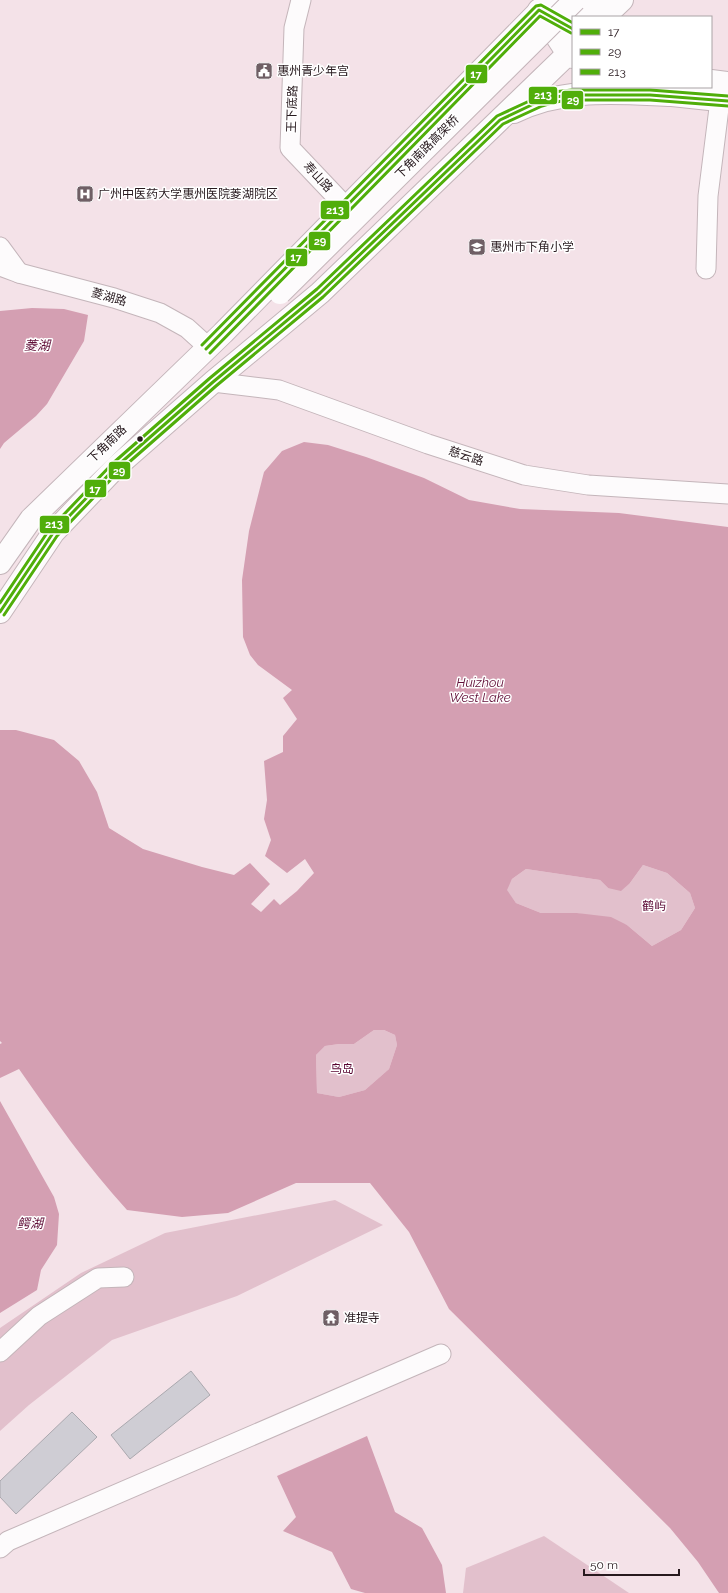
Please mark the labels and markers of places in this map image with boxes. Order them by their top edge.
public building icon: 惠州青少年宫 [254,61,274,81]
place label: 惠州青少年宫 [277,64,349,78]
hospital icon: 广州中医药大学惠州医院菱湖院区 [75,184,95,204]
place label: 广州中医药大学惠州医院菱湖院区 [98,187,278,201]
school or university icon: 惠州市下角小学 [467,237,487,257]
place label: 惠州市下角小学 [490,240,574,254]
unlabelled marker [135,434,145,444]
temple icon: 准提寺 [321,1308,341,1328]
place label: 准提寺 [344,1311,380,1325]

